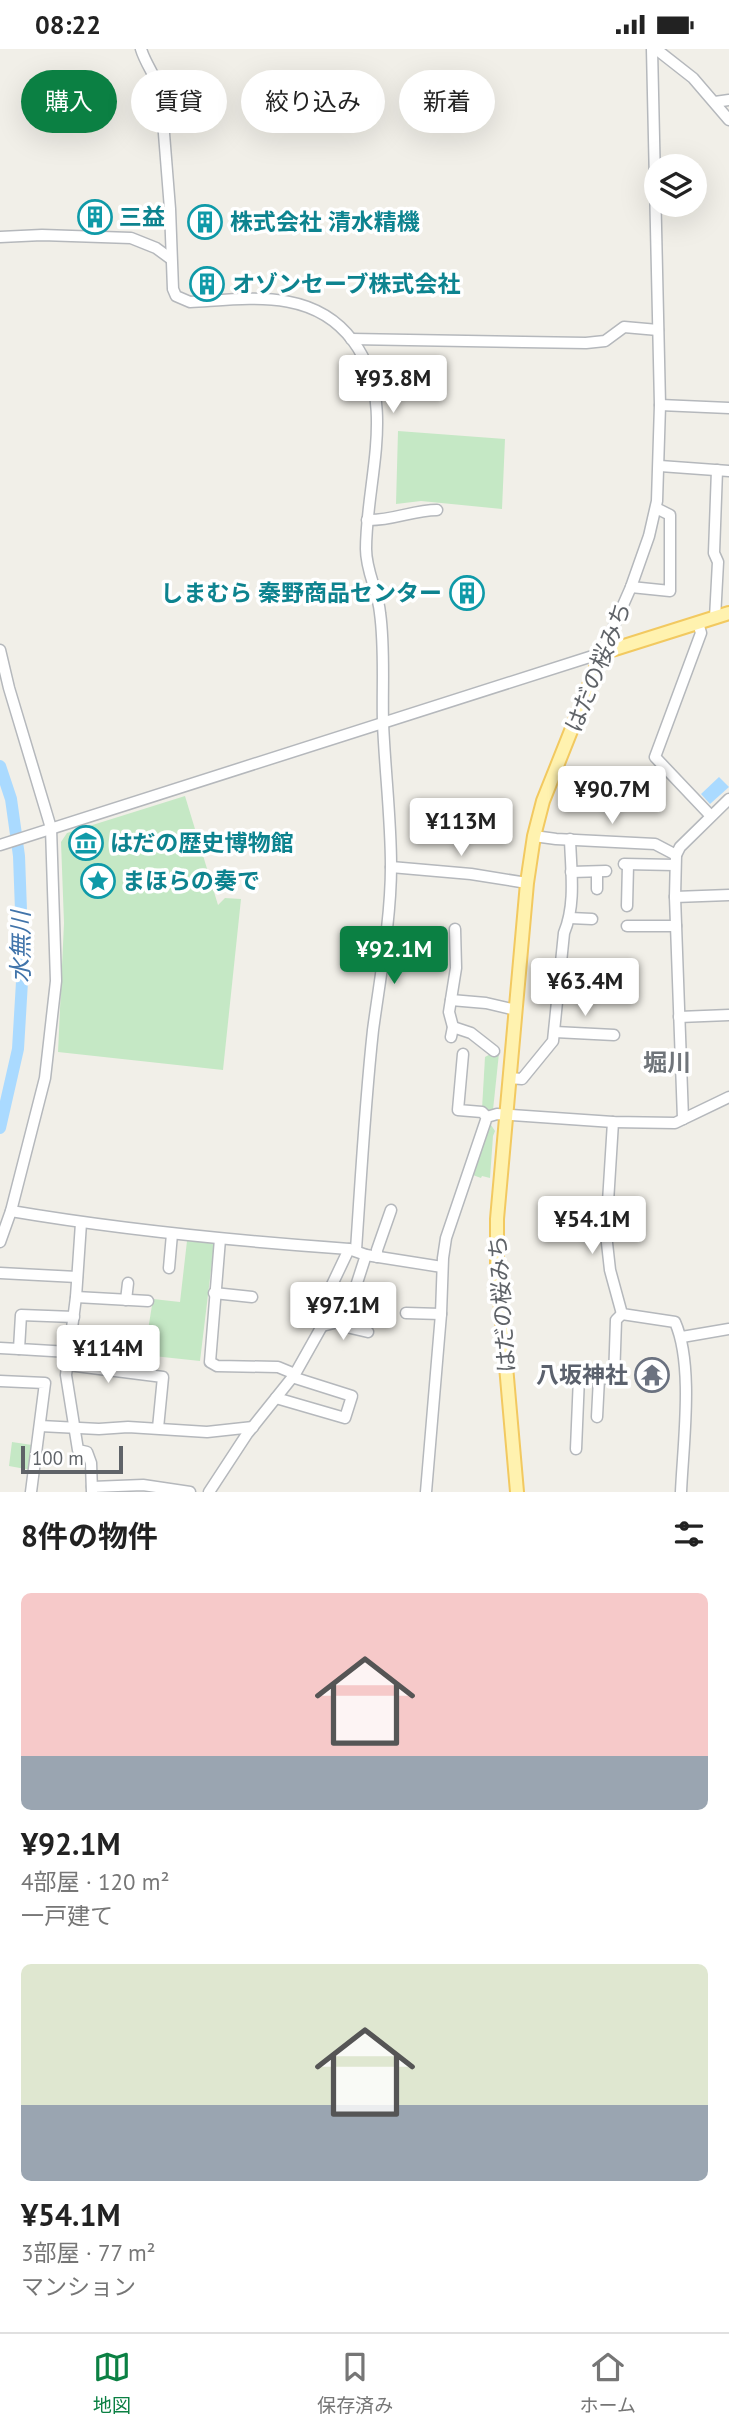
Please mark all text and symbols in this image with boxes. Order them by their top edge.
text: 08:22 [35,8,101,41]
chip: 購入 [21,70,117,133]
chip: 賃貸 [131,70,227,133]
chip: 絞り込み [241,70,385,133]
chip: 新着 [399,70,495,133]
map controls [644,154,707,217]
button: layers [644,154,707,217]
building icon: 三益 [76,198,114,236]
place label: 三益 [119,202,165,231]
building icon: 株式会社 清水精機 [186,203,224,241]
place label: 株式会社 清水精機 [230,207,420,236]
building icon: オゾンセーブ株式会社 [188,265,226,303]
place label: オゾンセーブ株式会社 [232,269,461,298]
pin: ¥93.8M [336,355,450,415]
text: ¥93.8M [355,363,431,392]
building icon: しまむら 秦野商品センター [448,574,486,612]
place label: しまむら 秦野商品センター [160,578,442,607]
street label: はだの桜みち [558,598,637,736]
pin: ¥90.7M [555,767,669,826]
text: ¥90.7M [574,774,650,803]
pin: ¥113M [412,799,510,858]
text: ¥113M [426,806,496,835]
museum icon: はだの歴史博物館 [67,824,105,862]
place label: はだの歴史博物館 [110,828,294,857]
place icon: まほらの奏で [79,862,117,900]
place label: まほらの奏で [122,866,260,895]
water label: 水無川 [5,908,36,983]
pin: ¥92.1M [337,927,451,986]
text: ¥92.1M [356,934,432,963]
pin: ¥63.4M [528,958,642,1018]
text: ¥63.4M [547,966,623,995]
district label: 堀川 [643,1047,691,1078]
pin: ¥54.1M [535,1197,649,1256]
text: ¥54.1M [554,1204,630,1233]
street label: はだの桜みち [482,1234,521,1374]
pin: ¥97.1M [286,1283,400,1342]
text: ¥97.1M [306,1290,380,1319]
pin: ¥114M [59,1325,157,1385]
text: ¥114M [73,1333,143,1362]
temple icon: 八坂神社 [633,1356,671,1394]
place label: 八坂神社 [536,1360,628,1389]
scale bar [21,1443,122,1475]
text: 100 m [32,1446,84,1470]
icon: filters [670,1515,708,1553]
text: 8件の物件 [21,1516,158,1555]
icon: home [302,1638,428,1764]
text: ¥92.1M [21,1824,120,1863]
text: 4部屋 · 120 m² [21,1867,169,1896]
text: 一戸建て [21,1901,113,1930]
icon: home [302,2009,428,2135]
text: ¥54.1M [21,2195,120,2234]
text: 3部屋 · 77 m² [21,2238,156,2267]
text: マンション [21,2272,136,2301]
tab: 地図 [93,2348,131,2417]
tab: 保存済み [317,2348,393,2417]
tab: ホーム [579,2348,636,2417]

